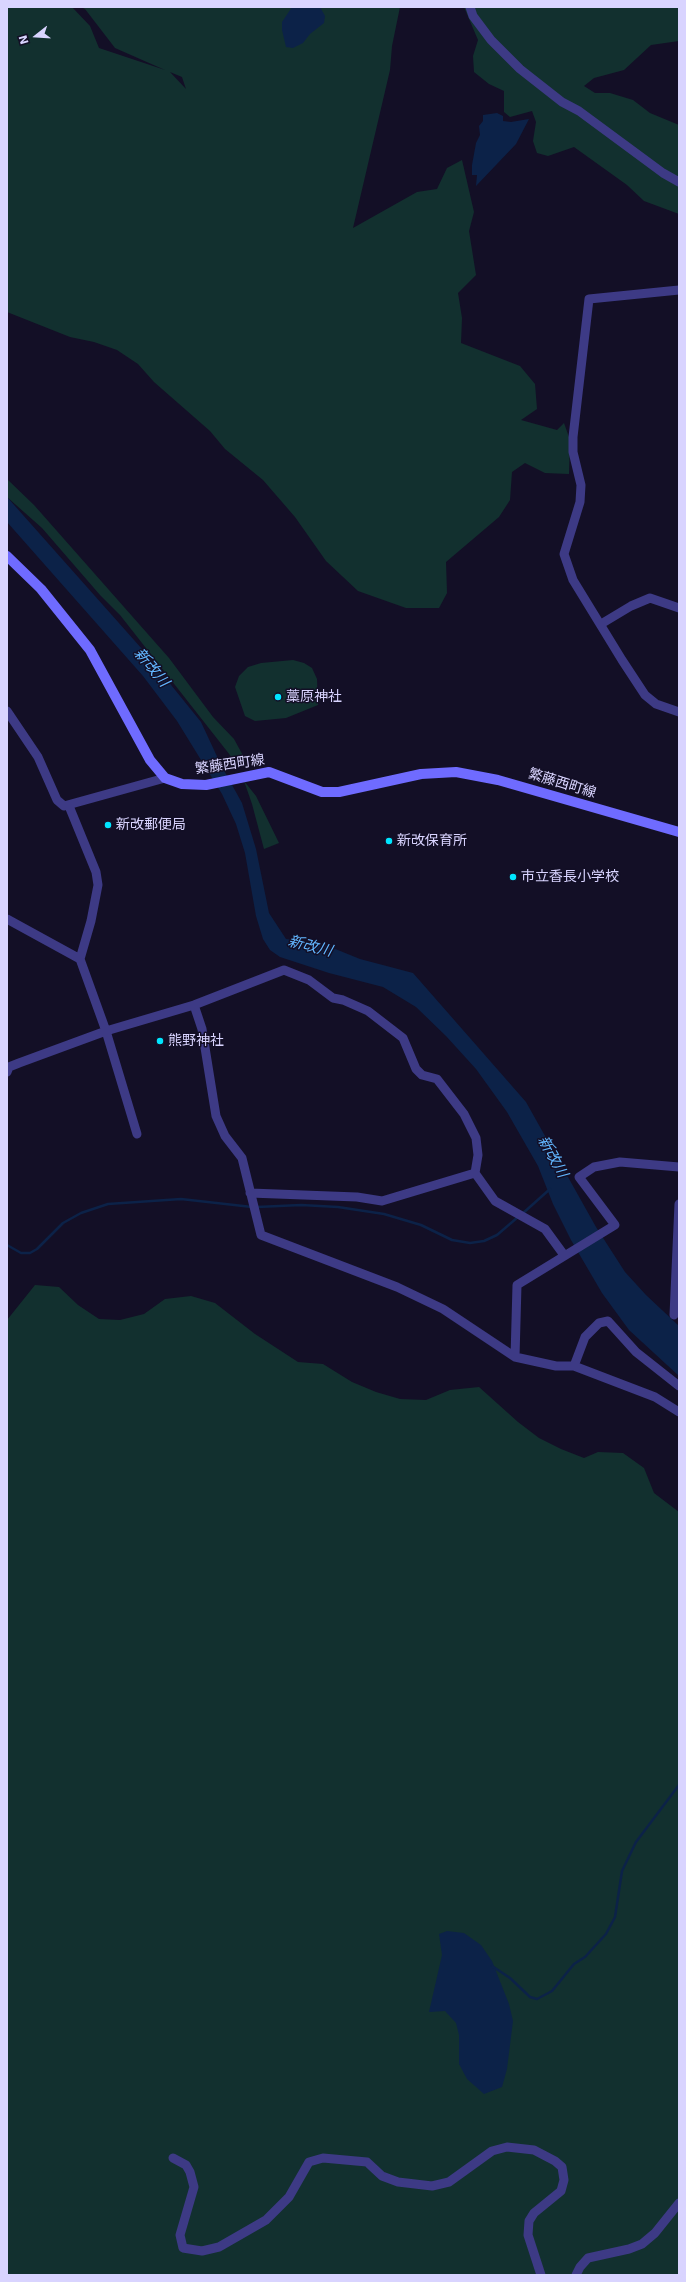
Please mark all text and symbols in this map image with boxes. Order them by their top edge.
north arrow [16,16,56,56]
text: N [16,33,32,46]
water label: 新改川 [130,645,172,691]
place label: 藁原神社 [286,689,342,705]
marker: 藁原神社 [273,692,283,702]
street label: 繁藤西町線 [194,752,266,778]
street label: 繁藤西町線 [526,766,598,802]
place label: 新改郵便局 [116,817,186,833]
marker: 新改郵便局 [103,820,113,830]
place label: 新改保育所 [397,833,467,849]
marker: 新改保育所 [384,836,394,846]
place label: 市立香長小学校 [521,869,619,885]
marker: 市立香長小学校 [508,872,518,882]
water label: 新改川 [286,933,334,961]
place label: 熊野神社 [168,1033,224,1049]
marker: 熊野神社 [155,1036,165,1046]
water label: 新改川 [533,1133,571,1181]

